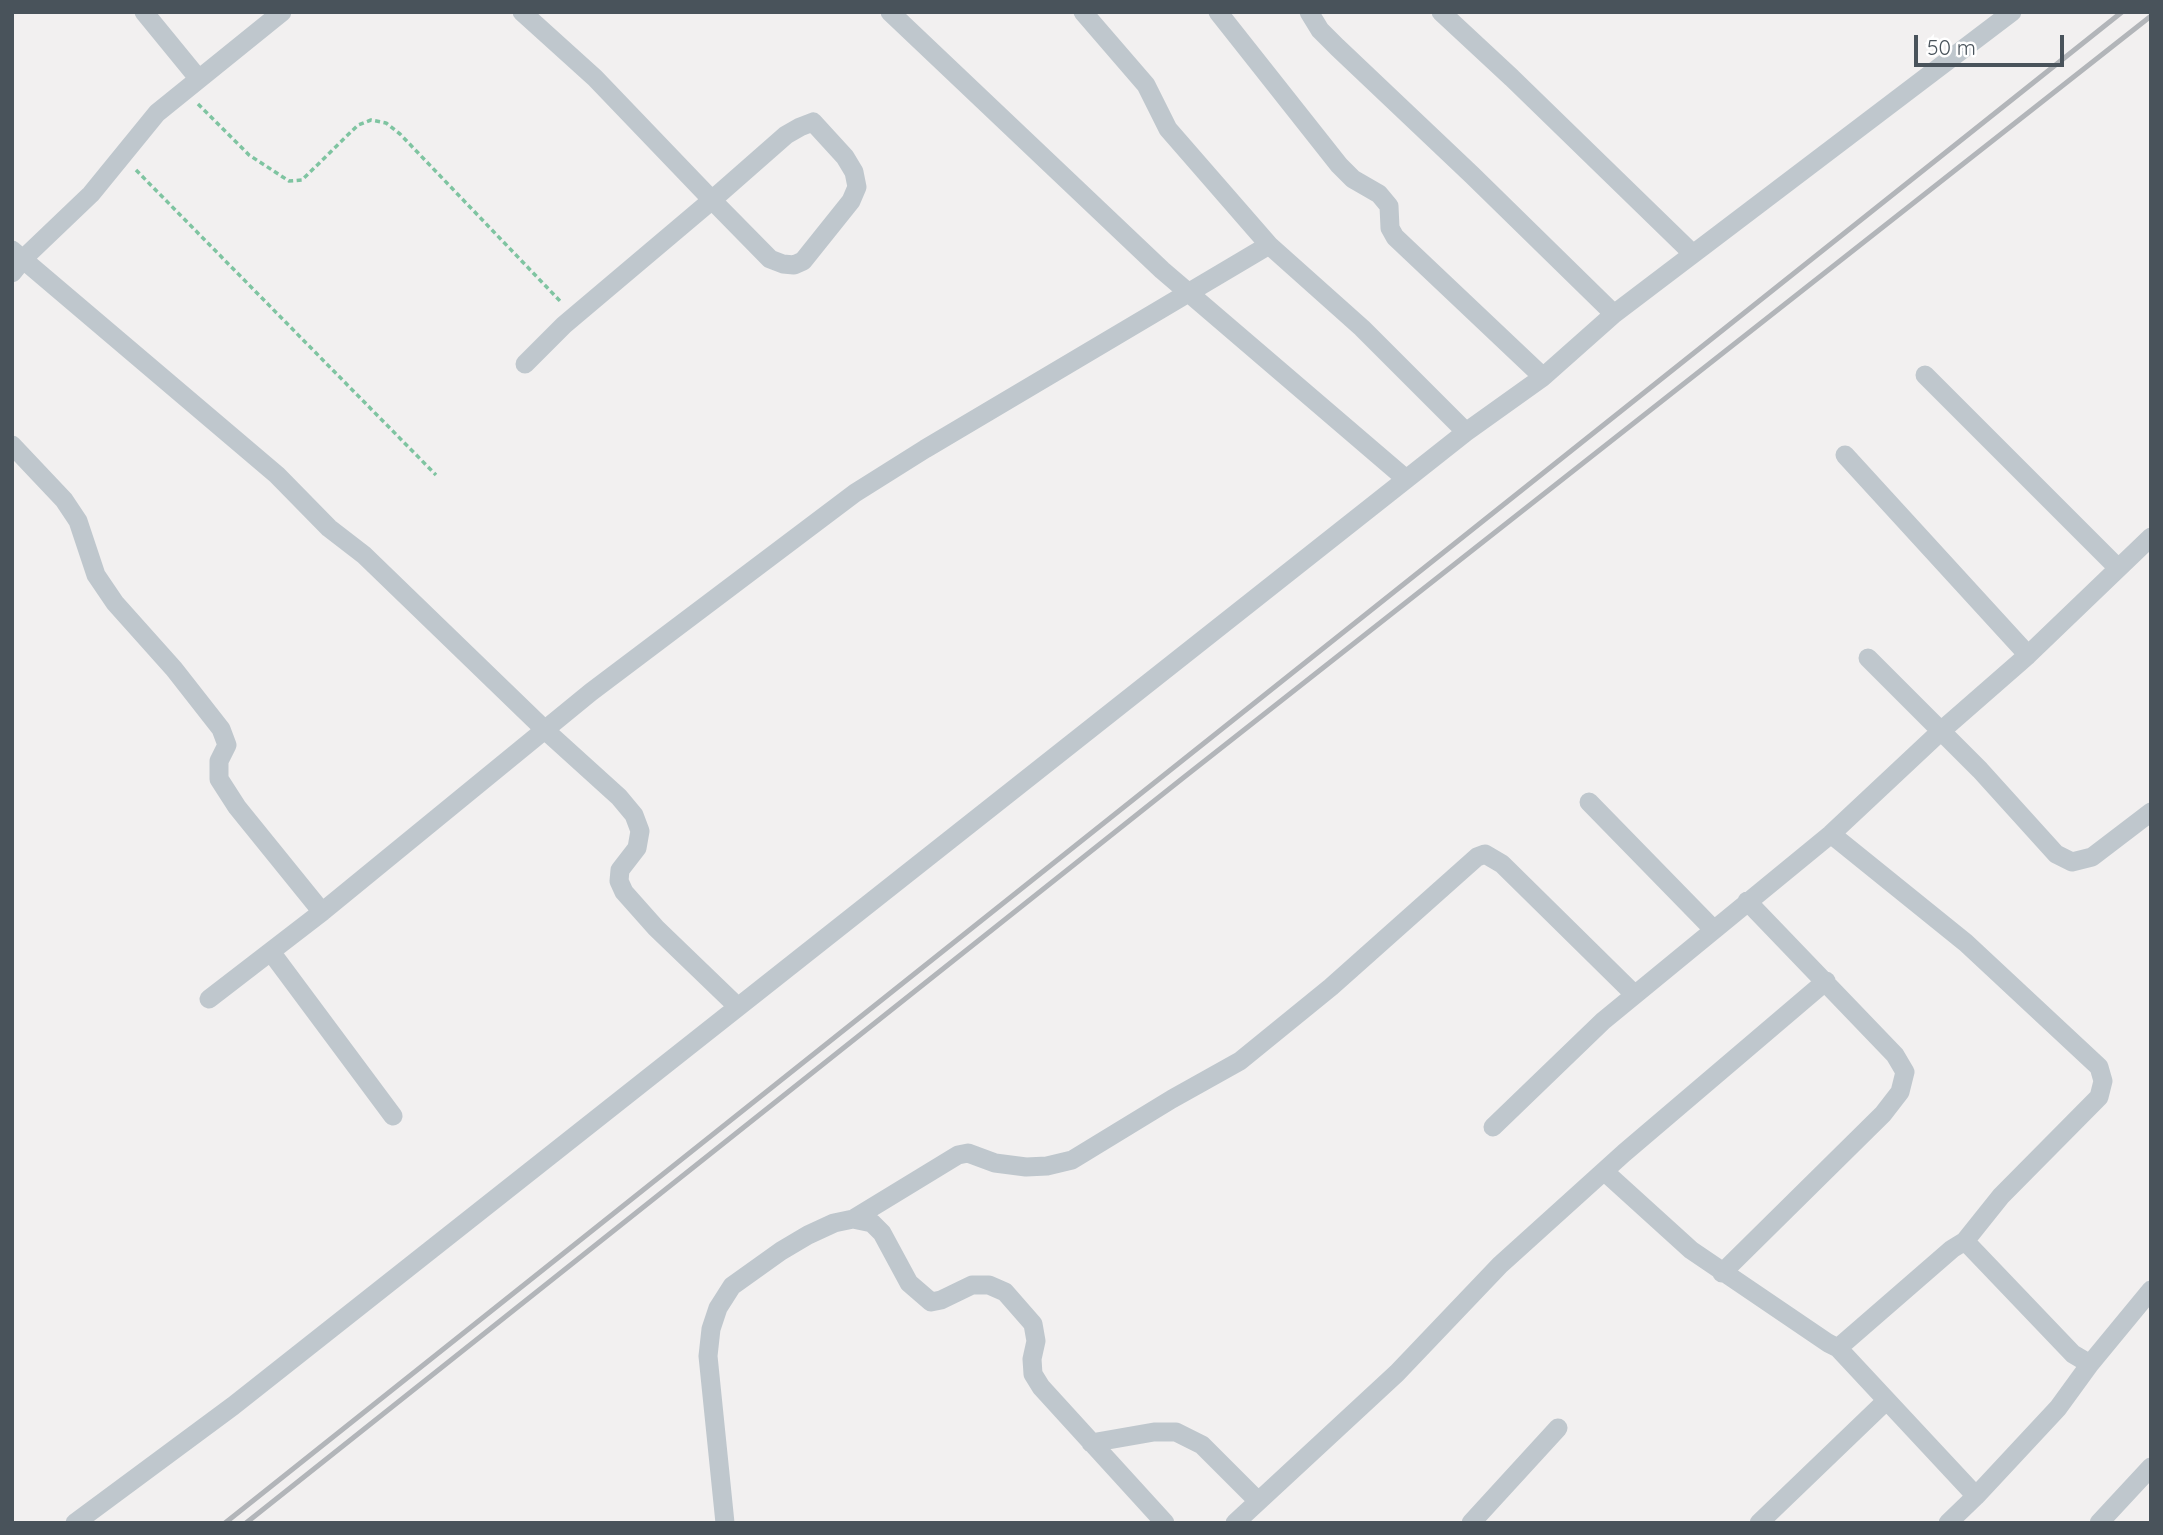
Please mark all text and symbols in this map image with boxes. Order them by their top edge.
scale bar [1918,21,2068,65]
text: 50 m [1927,34,1976,60]

